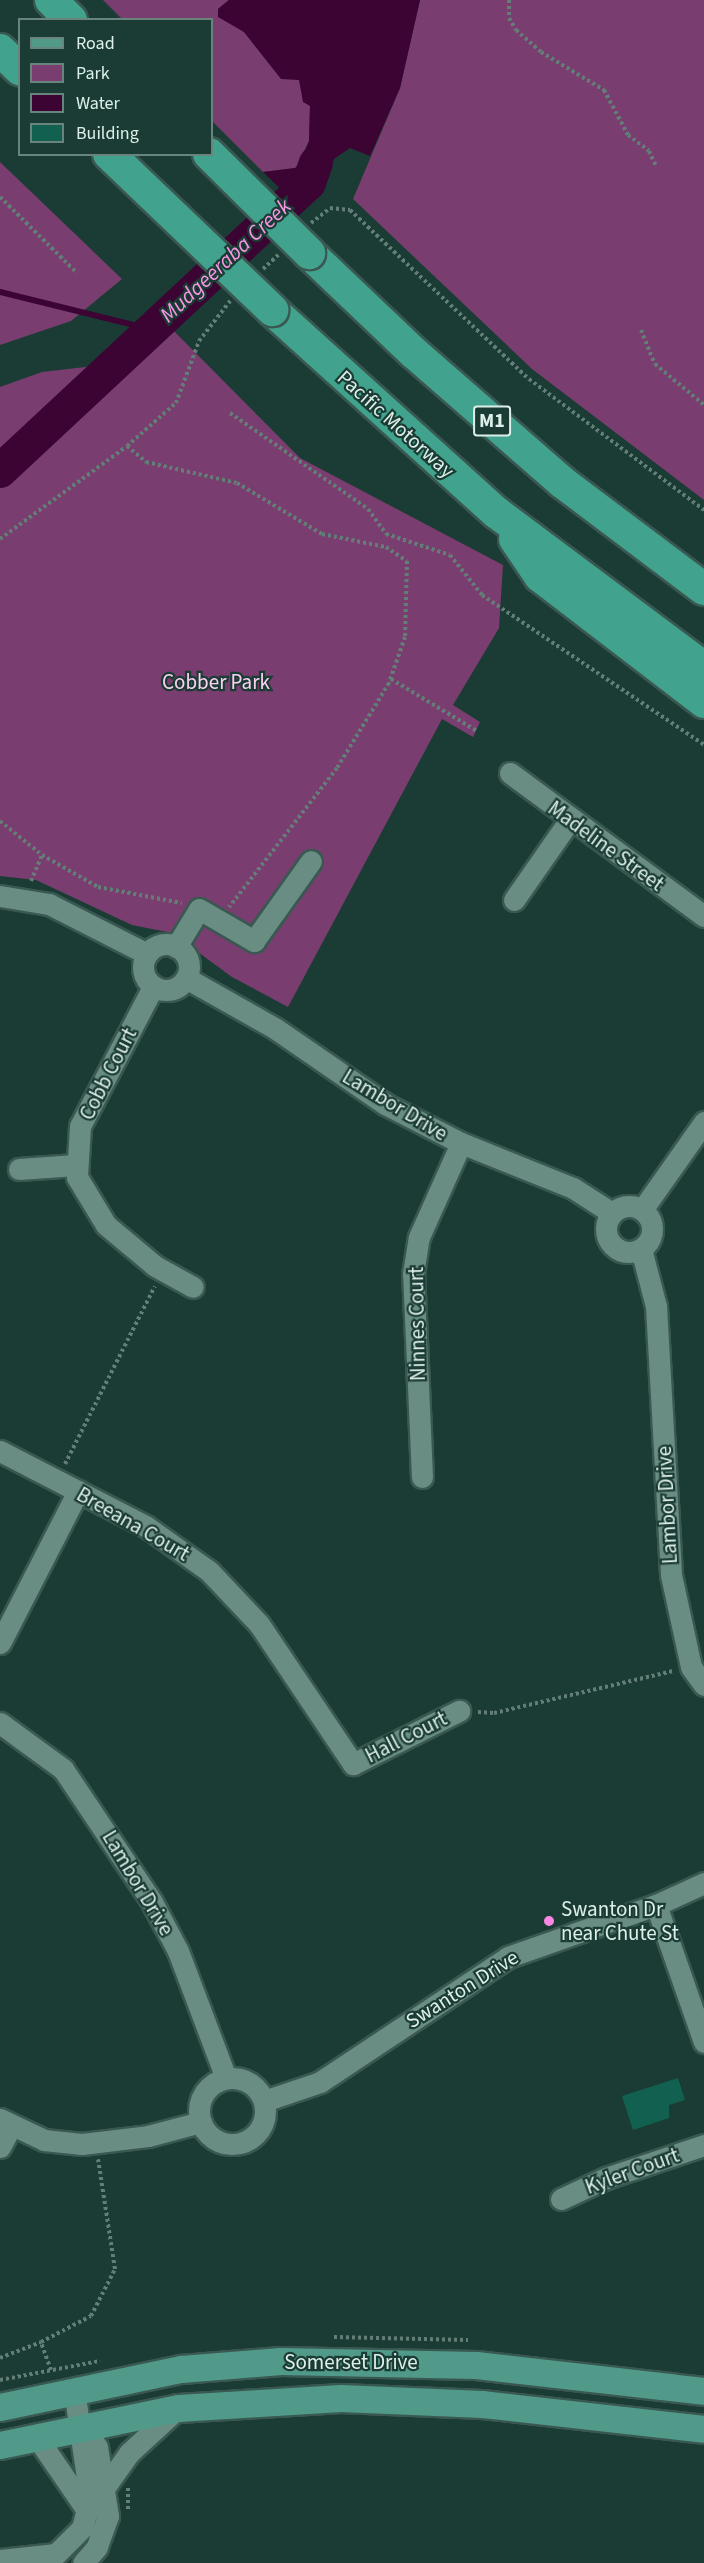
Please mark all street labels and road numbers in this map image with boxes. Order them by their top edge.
street label: Pacific Motorway [332,365,460,483]
road number: M1 [472,404,512,438]
street label: Madeline Street [543,795,669,897]
street label: Cobb Court [74,1024,142,1124]
street label: Lambor Drive [338,1064,452,1146]
street label: Ninnes Court [403,1267,431,1381]
street label: Lambor Drive [651,1445,683,1565]
street label: Breeana Court [72,1482,194,1566]
street label: Hall Court [361,1706,451,1768]
street label: Lambor Drive [97,1826,179,1940]
street label: Swanton Drive [401,1945,523,2033]
street label: Kyler Court [582,2142,682,2200]
street label: Somerset Drive [284,2349,418,2375]

